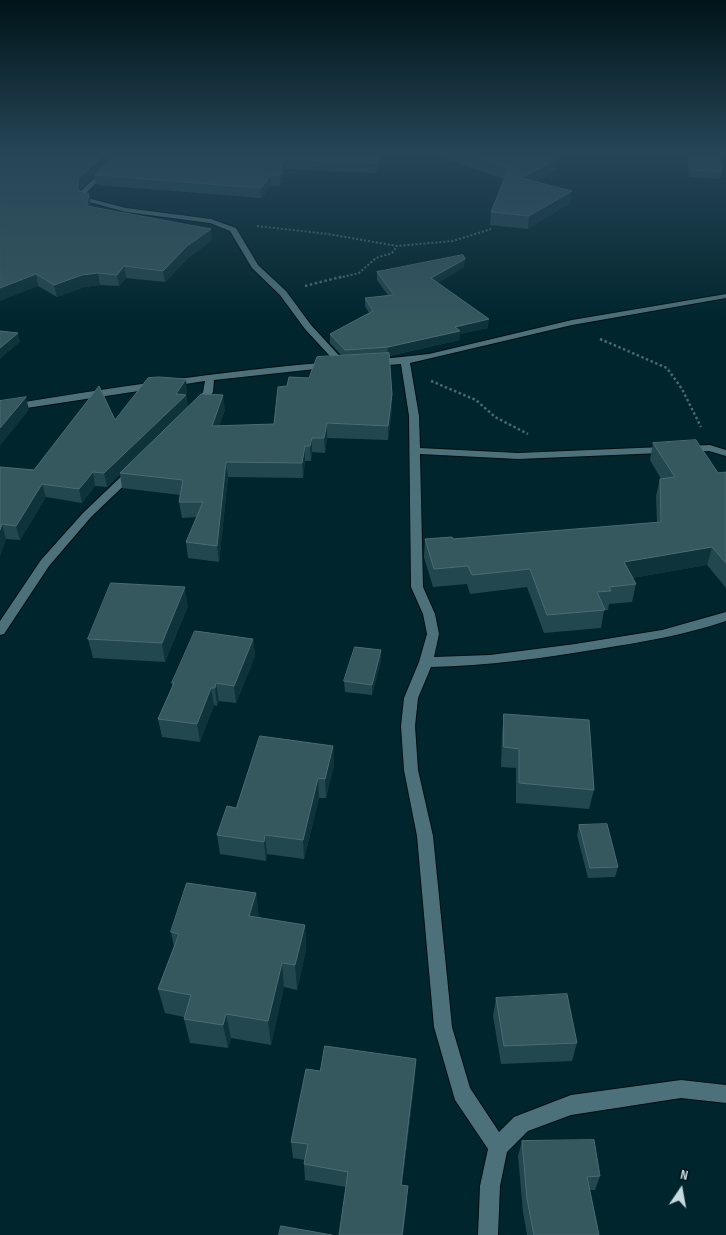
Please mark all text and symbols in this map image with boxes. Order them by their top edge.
north arrow [656,1165,706,1215]
text: N [679,1166,690,1184]

